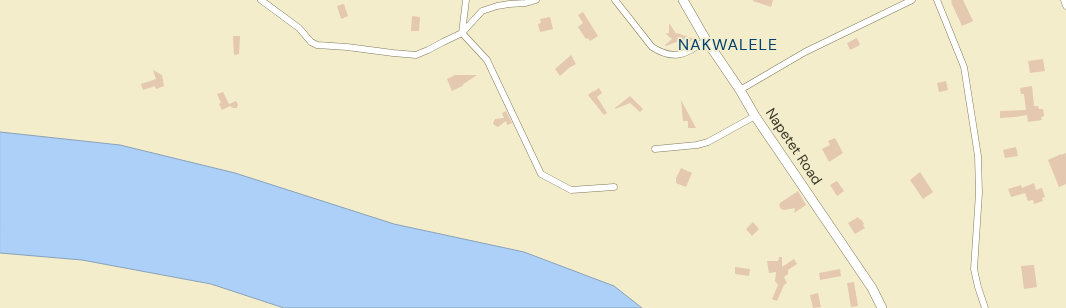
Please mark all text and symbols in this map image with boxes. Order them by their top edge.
district label: NAKWALELE [678,36,778,56]
street label: Napetet Road [761,106,825,188]

